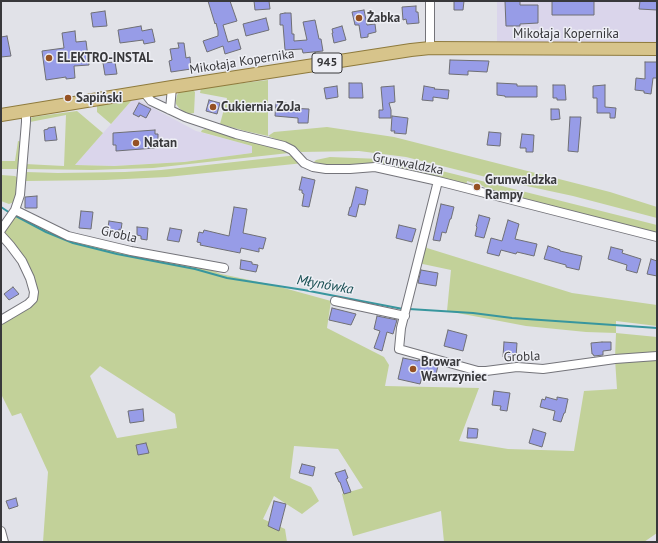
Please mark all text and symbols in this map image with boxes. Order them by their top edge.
place label: Żabka [367,10,400,26]
marker: Żabka [354,13,364,23]
street label: Mikołaja Kopernika [513,26,619,42]
street label: Mikołaja Kopernika [188,46,296,78]
place label: ELEKTRO-INSTAL [57,50,153,66]
marker: ELEKTRO-INSTAL [44,53,54,63]
road number: 945 [312,53,342,73]
place label: Sapiński [76,90,122,106]
marker: Sapiński [63,93,73,103]
place label: Cukiernia ZoJa [221,99,301,115]
marker: Cukiernia ZoJa [208,102,218,112]
place label: Natan [144,135,177,151]
marker: Natan [131,138,141,148]
street label: Grunwaldzka [371,149,445,179]
place label: Grunwaldzka Rampy [485,172,557,203]
marker: Grunwaldzka Rampy [472,182,482,192]
street label: Grobla [99,223,139,247]
water label: Młynówka [295,272,355,298]
street label: Grobla [503,349,541,365]
place label: Browar Wawrzyniec [421,354,487,385]
marker: Browar Wawrzyniec [408,364,418,374]

